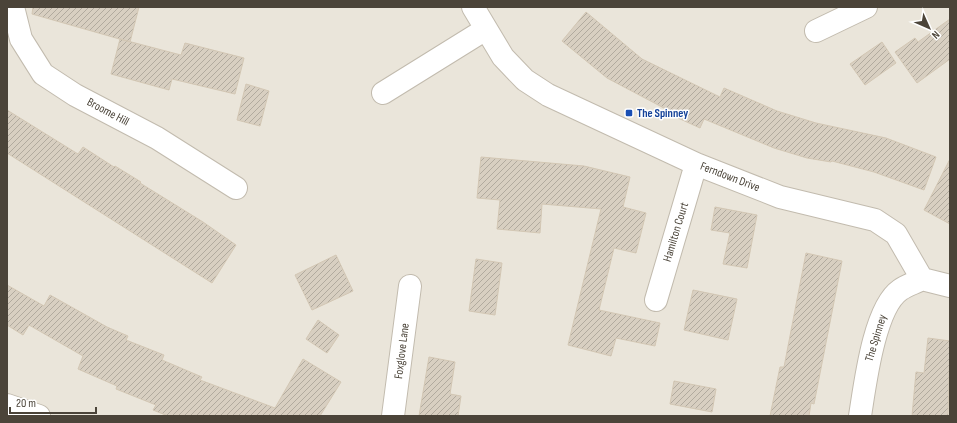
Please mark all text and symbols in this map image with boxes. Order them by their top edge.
north arrow [909,8,949,48]
text: N [929,28,942,41]
street label: Broome Hill [84,95,132,129]
place label: The Spinney [637,106,688,121]
marker: The Spinney [624,108,634,118]
street label: Ferndown Drive [698,159,762,195]
street label: Hamilton Court [660,200,692,264]
street label: The Spinney [862,312,890,363]
street label: Foxglove Lane [391,322,413,380]
scale bar [10,389,96,415]
text: 20 m [16,396,36,411]

